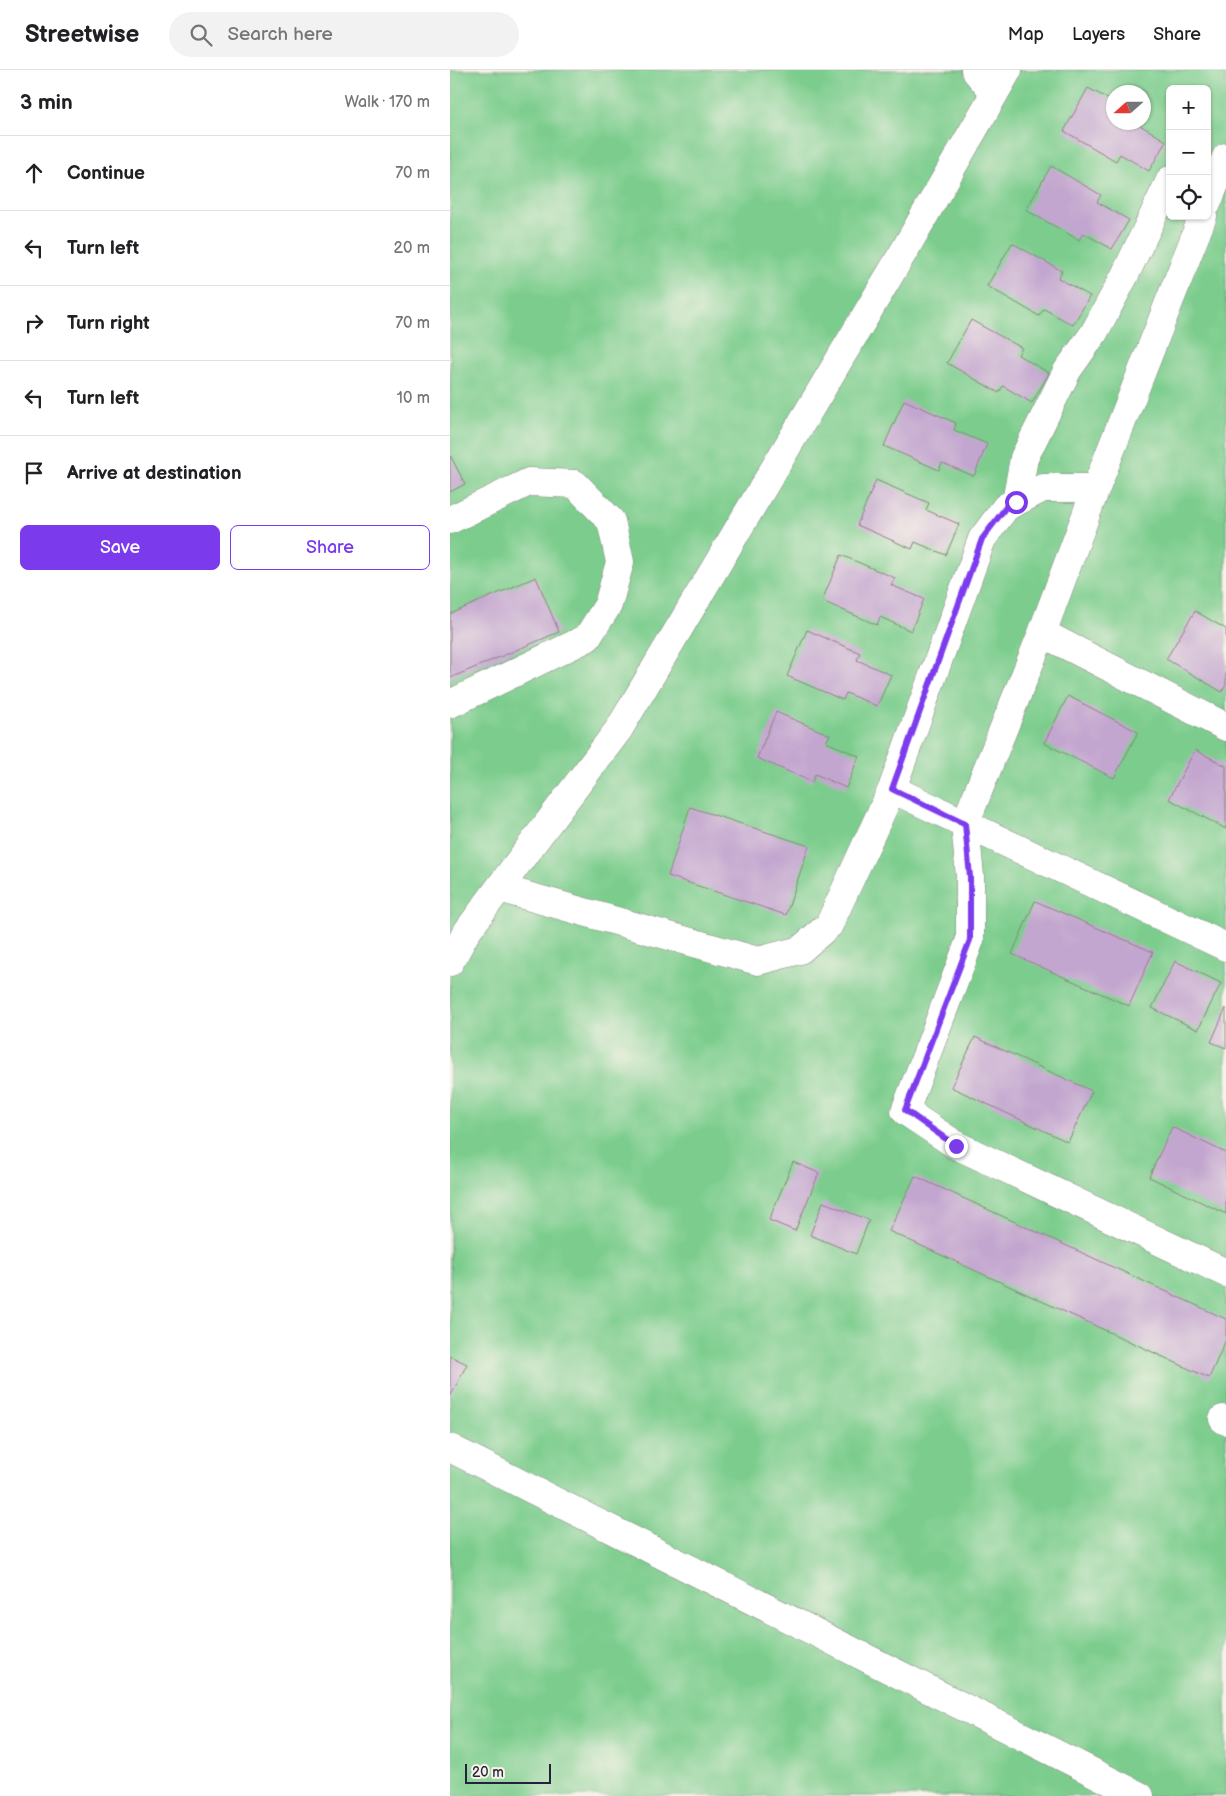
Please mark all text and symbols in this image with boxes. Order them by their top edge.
search box [169,12,519,57]
text: Streetwise [25,20,139,49]
icon: search [187,21,215,49]
text: Search here [227,23,333,46]
text: Map [1008,24,1044,45]
text: Layers [1072,24,1125,45]
text: Share [1153,24,1201,45]
north arrow [1106,85,1151,130]
map controls [1166,85,1211,220]
button: + [1166,85,1211,130]
text: 3 min [20,90,73,115]
text: Walk · 170 m [344,93,430,112]
button: − [1166,130,1211,175]
icon: ahead [20,159,48,187]
text: Continue [67,162,145,185]
text: 70 m [395,164,430,183]
button: locate [1166,175,1211,220]
icon: left [20,234,48,262]
text: Turn left [67,237,139,260]
text: 20 m [394,239,430,258]
icon: right [20,309,48,337]
text: Turn right [67,312,150,335]
text: 70 m [395,314,430,333]
icon: left [20,384,48,412]
text: Turn left [67,387,139,410]
text: 10 m [397,389,430,408]
icon: arrive [20,459,48,487]
text: Arrive at destination [67,462,242,485]
route start [1005,491,1028,514]
button: Save [20,525,220,570]
button: Share [230,525,430,570]
route end [945,1135,968,1158]
scale bar [465,1761,551,1784]
text: 20 m [472,1764,504,1781]

